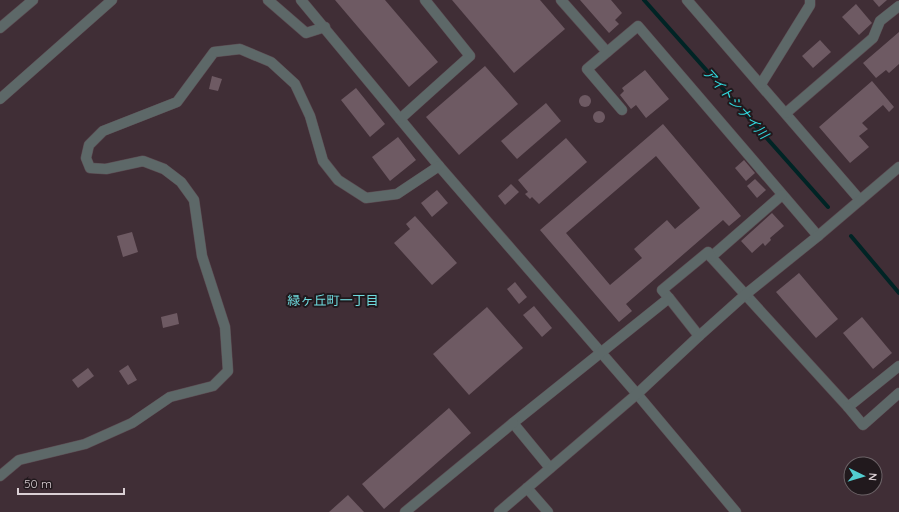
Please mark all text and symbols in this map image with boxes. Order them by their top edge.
water label: アイトシナイ川 [700,64,774,143]
district label: 緑ヶ丘町一丁目 [287,292,379,308]
north arrow [843,456,883,496]
scale bar [18,470,124,496]
text: N [866,472,880,482]
text: 50 m [24,476,52,491]

